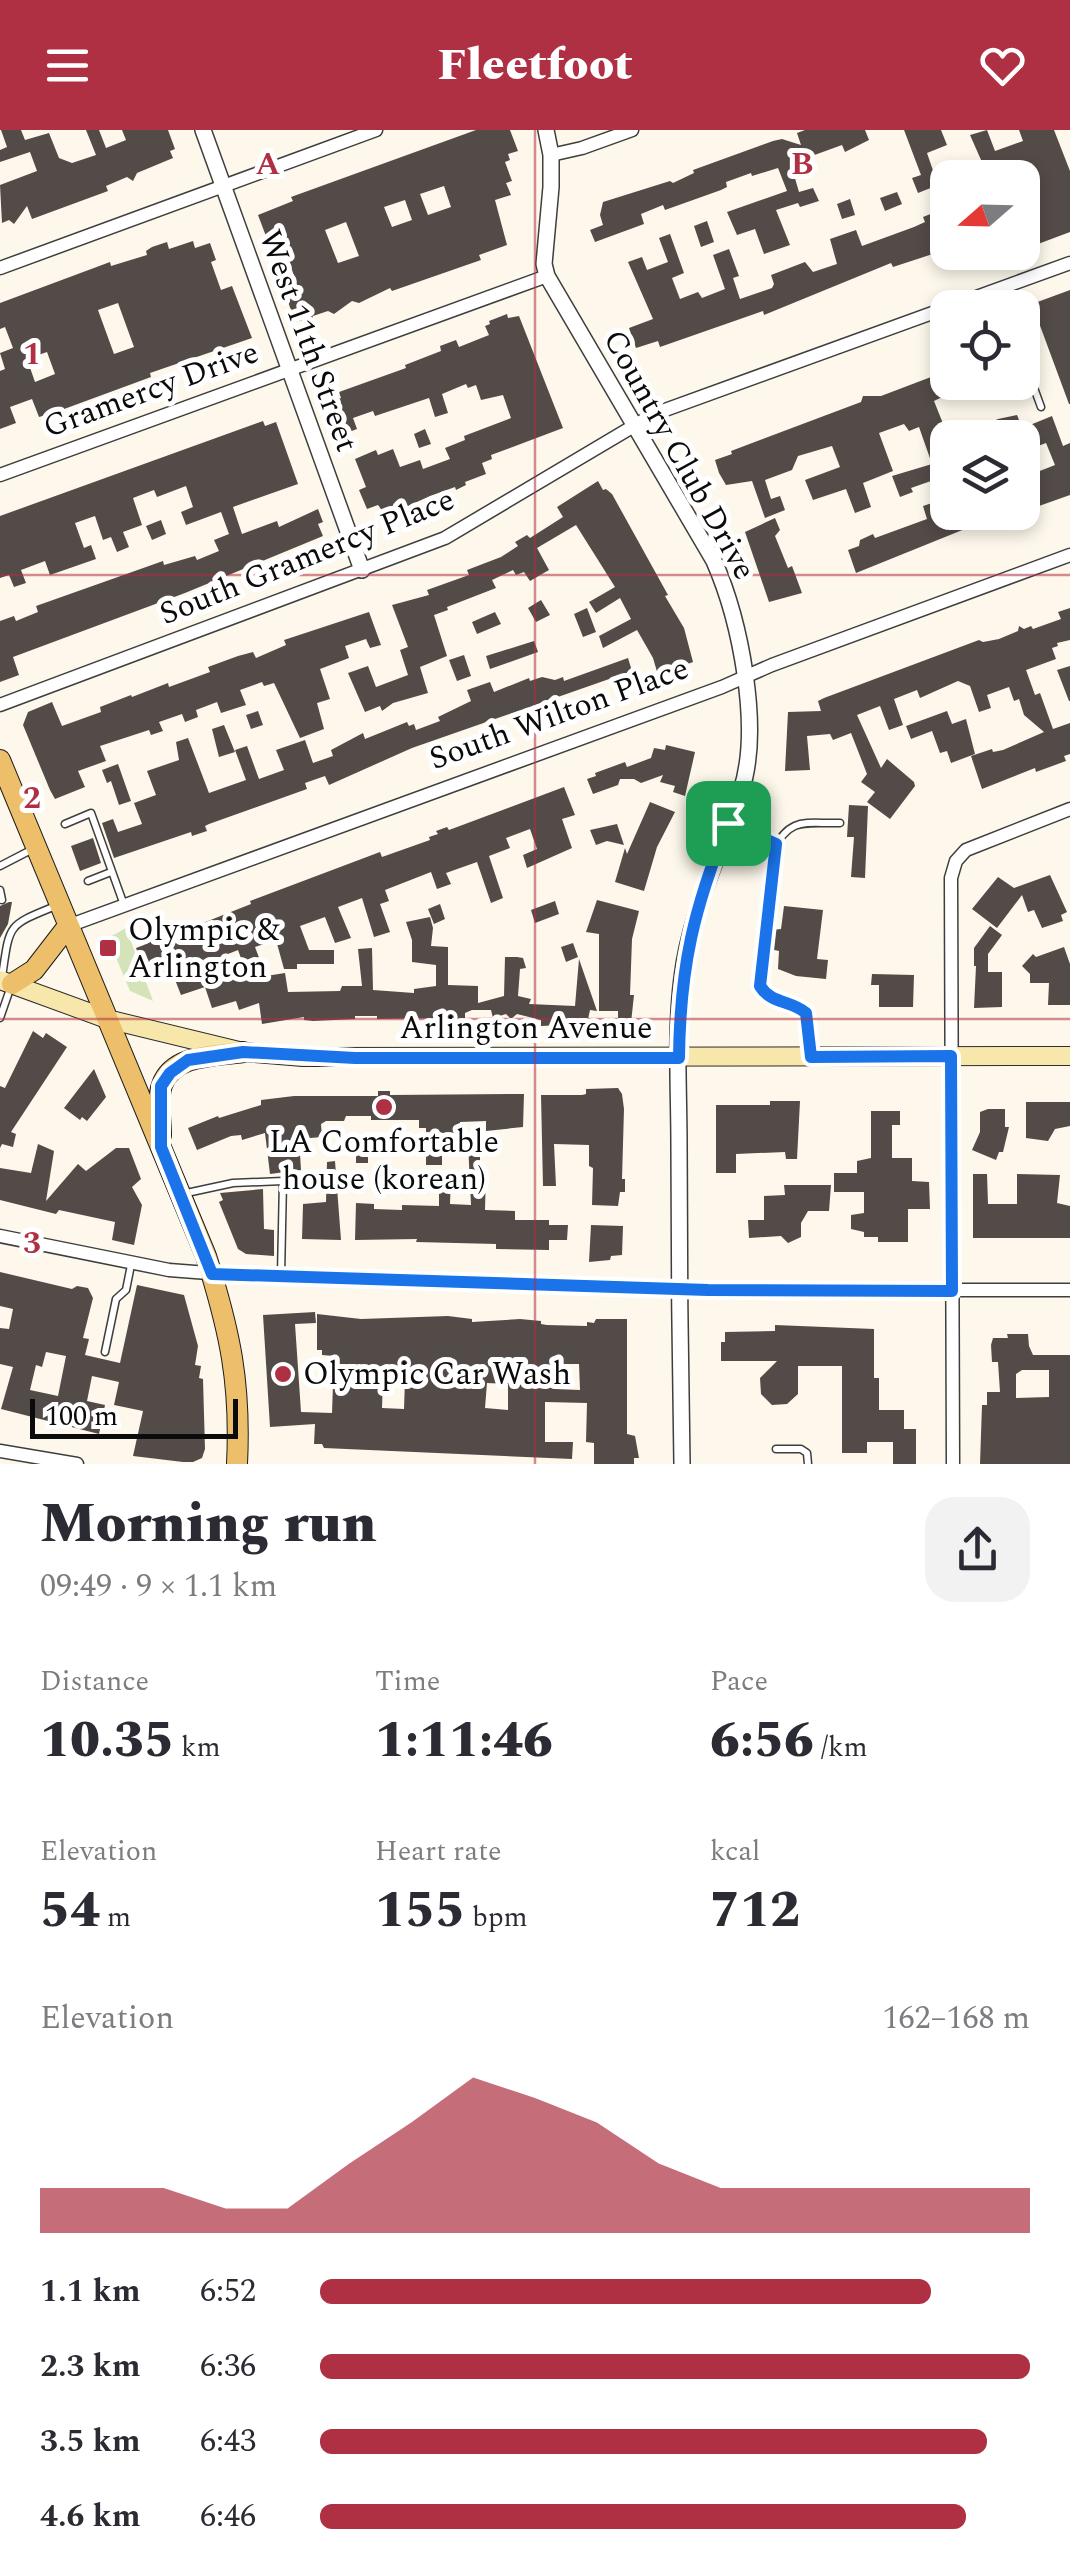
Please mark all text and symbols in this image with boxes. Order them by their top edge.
text: Fleetfoot [438,31,632,100]
icon: menu [40,38,95,93]
icon: heart [975,38,1030,93]
text: A [256,140,281,189]
text: B [791,140,813,189]
north arrow [930,160,1040,270]
map controls [930,160,1040,530]
street label: West 11th Street [245,223,371,459]
button: locate [930,290,1040,400]
street label: Country Club Drive [590,321,768,589]
street label: Gramercy Drive [36,328,266,452]
text: 1 [23,330,41,379]
button: layers [930,420,1040,530]
street label: South Gramercy Place [152,475,462,639]
street label: South Wilton Place [422,644,696,784]
text: 2 [23,774,41,823]
pin [686,781,771,866]
icon: arrive [701,796,756,851]
place label: Olympic & Arlington [128,906,281,992]
marker: Olympic & Arlington [97,937,119,959]
street label: Arlington Avenue [400,1004,652,1053]
marker: LA Comfortable house (korean) [373,1096,395,1118]
place label: LA Comfortable house (korean) [269,1118,499,1204]
text: 3 [23,1219,41,1268]
place label: Olympic Car Wash [303,1350,571,1399]
marker: Olympic Car Wash [272,1363,294,1385]
scale bar [30,1394,238,1438]
text: 100 m [45,1395,118,1438]
text: Morning run [40,1483,377,1566]
button: share [925,1497,1030,1602]
text: 09:49 · 9 × 1.1 km [40,1562,277,1611]
text: Distance [40,1660,149,1703]
text: Time [375,1660,440,1703]
text: Pace [710,1660,768,1703]
text: 10.35 [40,1703,174,1779]
text: 1:11:46 [375,1703,553,1779]
text: 6:56 [710,1703,814,1779]
text: km [174,1726,221,1769]
text: /km [814,1726,868,1769]
text: Elevation [40,1830,157,1873]
text: Heart rate [375,1830,502,1873]
text: kcal [710,1830,760,1873]
text: 54 [40,1873,100,1949]
text: 155 [375,1873,465,1949]
text: 712 [710,1873,800,1949]
text: m [100,1896,131,1939]
text: bpm [465,1896,528,1939]
text: Elevation [40,1994,174,2043]
text: 162–168 m [882,1994,1030,2043]
text: 1.1 km [40,2267,141,2316]
text: 6:52 [200,2267,256,2316]
text: 2.3 km [40,2342,141,2391]
text: 6:36 [200,2342,256,2391]
text: 3.5 km [40,2417,141,2466]
text: 6:43 [200,2417,256,2466]
text: 4.6 km [40,2492,141,2541]
text: 6:46 [200,2492,256,2541]

